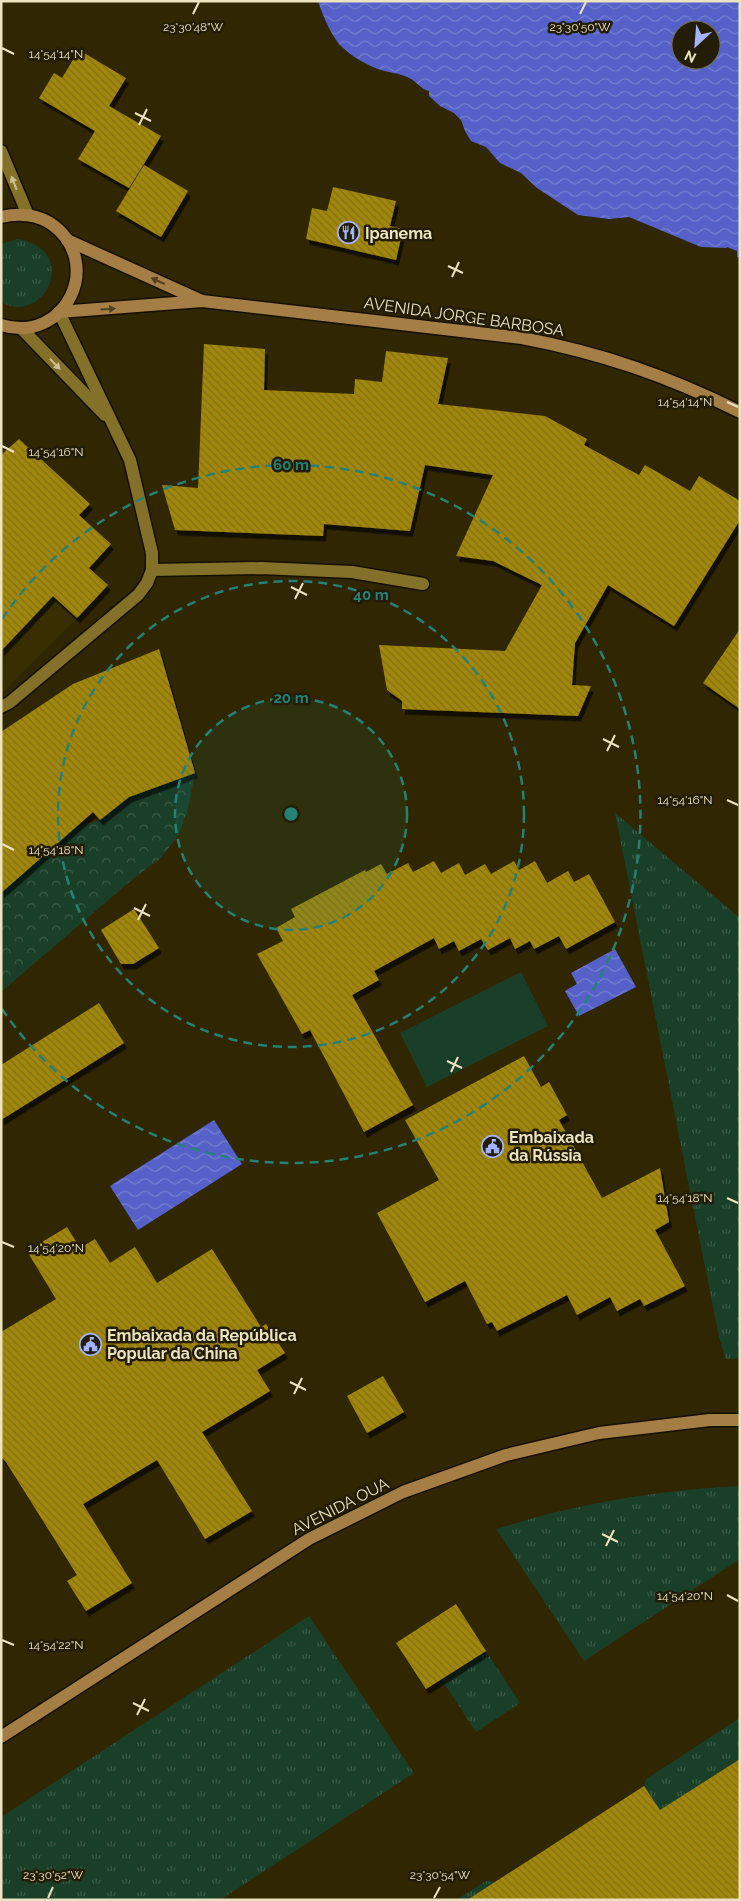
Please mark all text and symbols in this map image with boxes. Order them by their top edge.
text: 23°30'48"W [163,20,224,34]
text: 23°30'50"W [549,20,611,34]
north arrow [671,20,721,70]
text: 14°54'14"N [29,47,83,61]
text: N [682,47,699,66]
one-way arrow [10,176,18,190]
restaurant icon: Ipanema [337,221,361,245]
place label: Ipanema [365,224,432,243]
one-way arrow [151,277,165,285]
street label: AVENIDA JORGE BARBOSA [363,293,565,340]
one-way arrow [100,304,116,312]
one-way arrow [49,357,61,369]
text: 14°54'14"N [658,395,712,409]
text: 14°54'16"N [28,445,84,459]
text: 60 m [273,456,309,474]
text: 40 m [353,586,389,604]
text: 20 m [273,689,309,707]
text: 14°54'16"N [657,793,713,807]
centre of rings [282,805,300,823]
text: 14°54'18"N [29,843,83,857]
place label: Embaixada da Rússia [509,1128,594,1165]
public building icon: Embaixada da Rússia [481,1134,505,1158]
text: 14°54'18"N [658,1191,712,1205]
text: 14°54'20"N [28,1241,84,1255]
place label: Embaixada da República Popular da China [107,1326,297,1363]
public building icon: Embaixada da República Popular da China [79,1332,103,1356]
street label: AVENIDA OUA [288,1474,392,1539]
text: 14°54'20"N [657,1589,713,1603]
text: 14°54'22"N [28,1638,84,1652]
text: 23°30'52"W [23,1868,83,1882]
text: 23°30'54"W [410,1868,471,1882]

